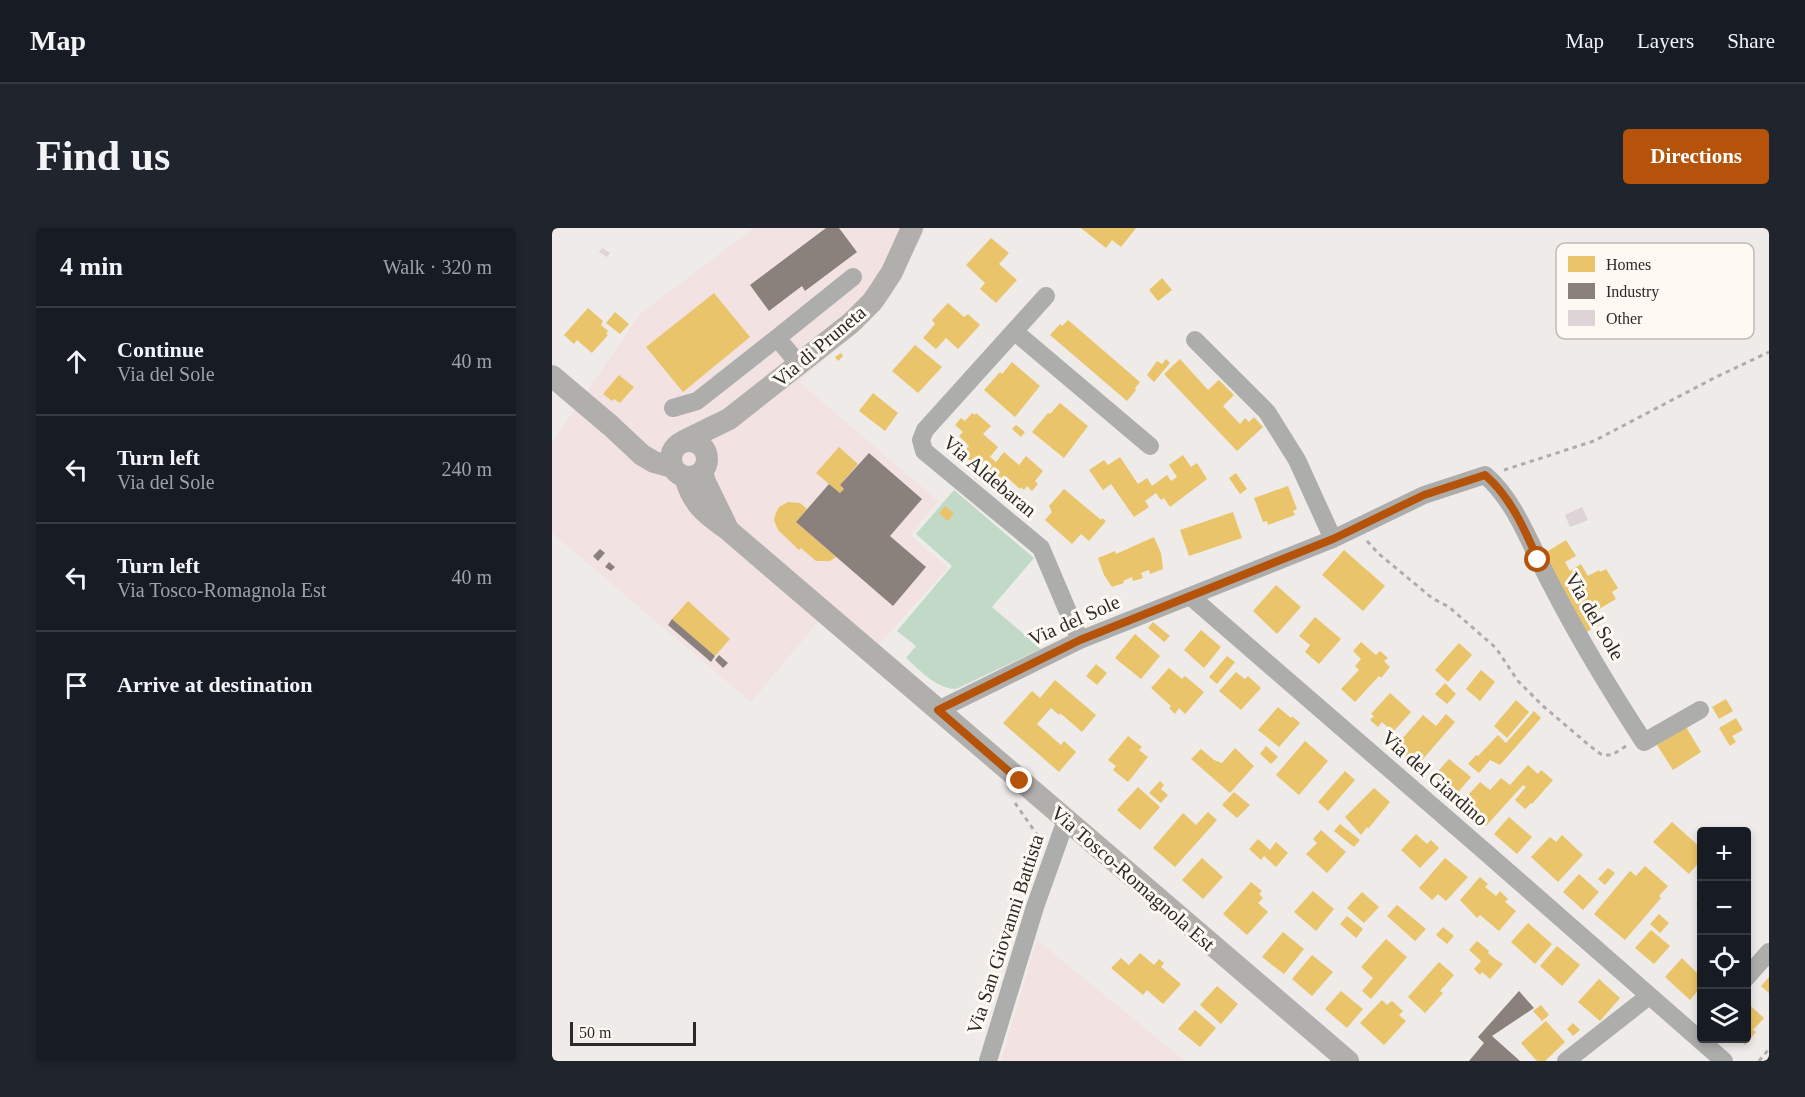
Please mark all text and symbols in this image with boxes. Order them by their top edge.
text: Map [30,25,86,56]
text: Map [1566,29,1604,53]
text: Layers [1637,29,1694,53]
text: Share [1727,29,1775,53]
button: Directions [1623,129,1769,184]
text: Find us [36,133,170,179]
legend [1556,243,1754,339]
text: 4 min [60,252,123,281]
text: Walk · 320 m [383,256,492,278]
text: Homes [1606,256,1651,273]
text: Industry [1606,283,1659,301]
street label: Via di Pruneta [768,301,870,391]
text: Other [1606,310,1643,327]
text: Continue [117,337,204,362]
icon: ahead [60,345,93,378]
text: 40 m [451,350,492,372]
text: Via del Sole [117,363,215,385]
street label: Via Aldebaran [939,431,1041,521]
text: Turn left [117,445,200,470]
icon: left [60,453,93,486]
text: 240 m [441,458,492,480]
text: Via del Sole [117,471,215,493]
route start [1524,546,1550,572]
text: Turn left [117,553,200,578]
icon: left [60,561,93,594]
text: 40 m [451,566,492,588]
street label: Via del Sole [1561,568,1629,664]
text: Via Tosco-Romagnola Est [117,579,326,601]
street label: Via del Sole [1025,590,1123,650]
icon: arrive [60,669,93,702]
text: Arrive at destination [117,672,313,697]
street label: Via del Giardino [1378,726,1492,830]
route end [1006,767,1032,793]
street label: Via Tosco-Romagnola Est [1046,801,1220,956]
map controls [1697,827,1751,1043]
button: + [1697,827,1751,881]
street label: Via San Giovanni Battista [962,831,1048,1036]
button: − [1697,881,1751,935]
button: locate [1697,935,1751,989]
button: layers [1697,989,1751,1043]
scale bar [570,1019,696,1046]
text: 50 m [579,1024,611,1041]

